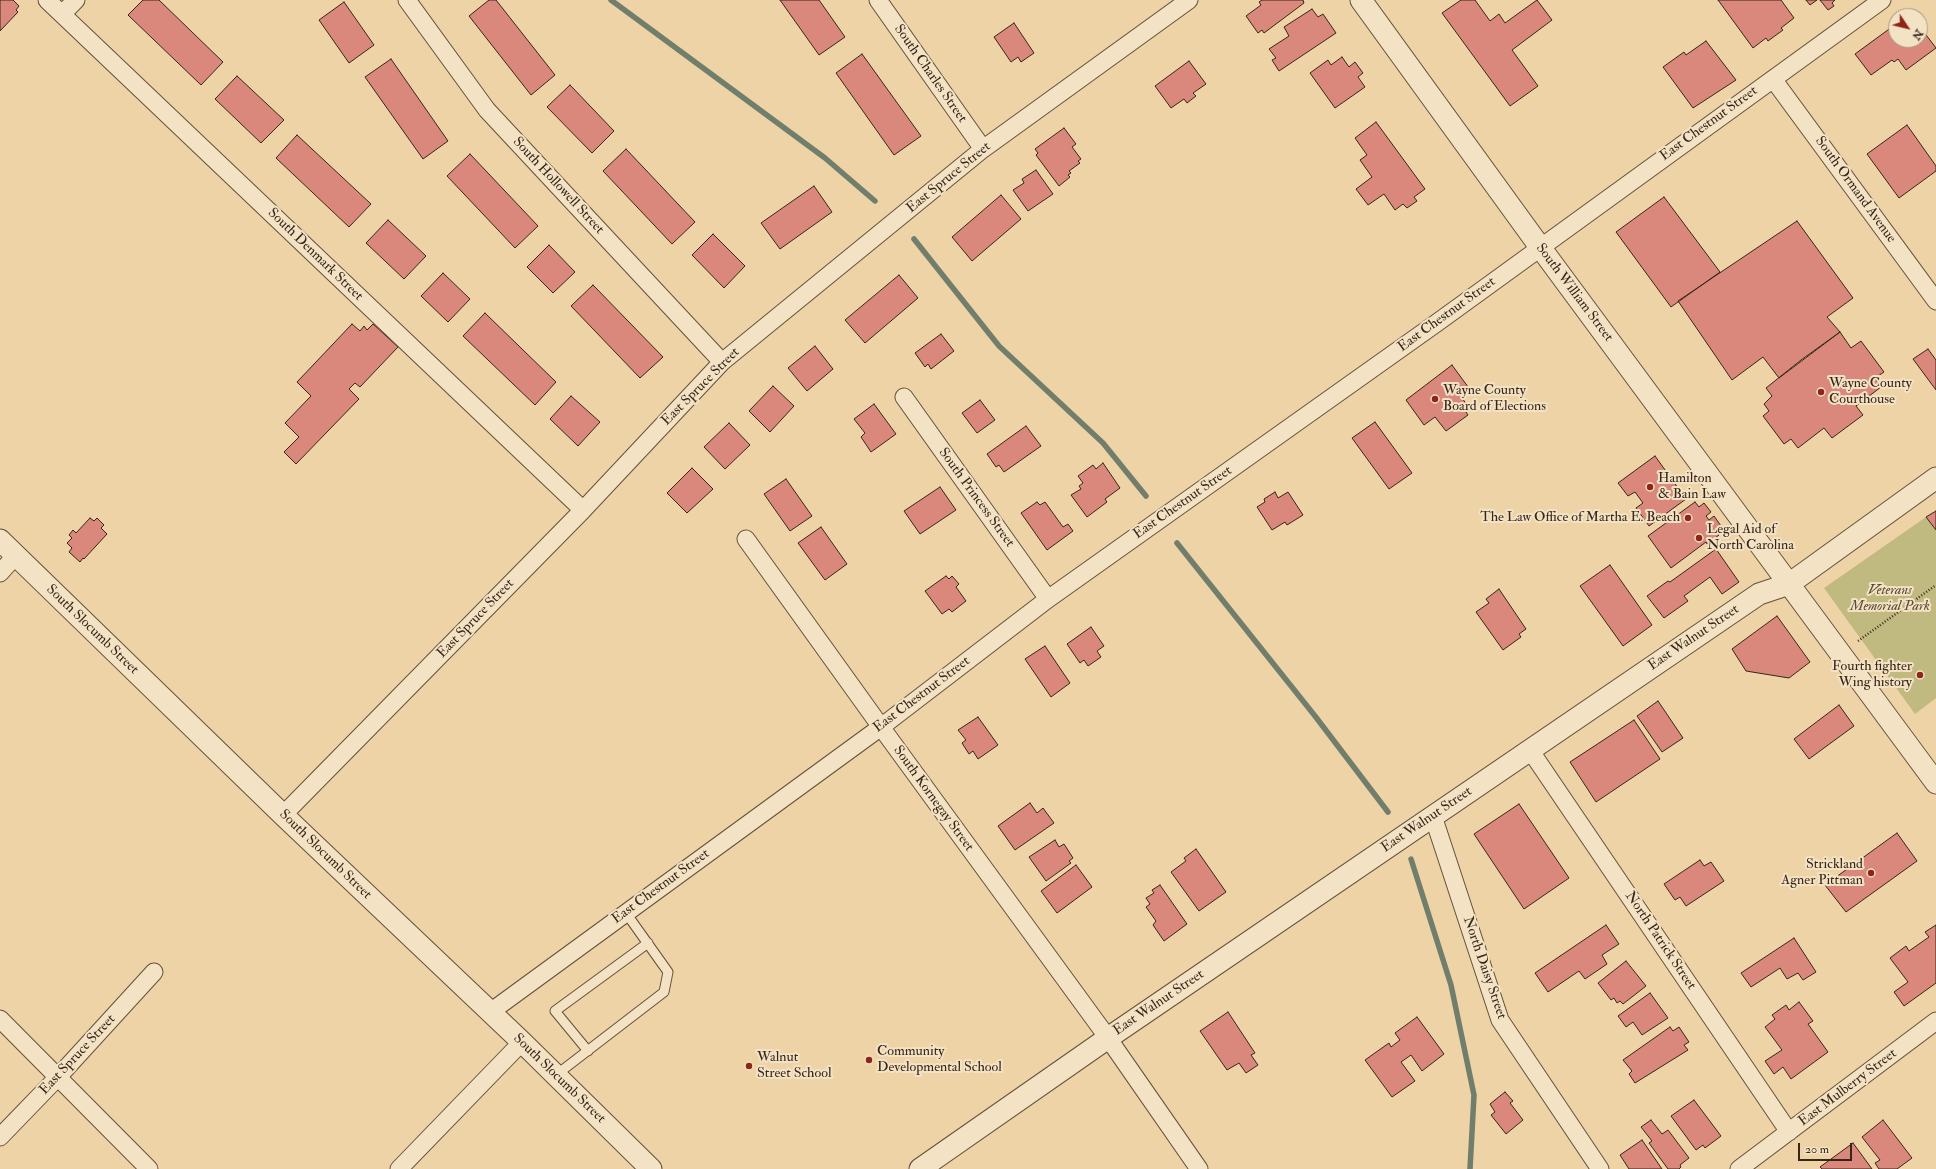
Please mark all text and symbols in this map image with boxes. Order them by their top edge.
north arrow [1888,8,1928,48]
street label: South Charles Street [890,22,970,126]
text: N [1909,27,1926,42]
street label: East Chestnut Street [1657,83,1761,165]
street label: South Hollowell Street [509,134,607,238]
street label: South Ormand Avenue [1811,134,1899,246]
street label: East Spruce Street [903,139,995,217]
street label: South Denmark Street [264,205,366,305]
street label: South William Street [1532,241,1616,345]
street label: East Chestnut Street [1395,274,1499,356]
street label: East Spruce Street [658,344,744,430]
place label: Wayne County Courthouse [1829,376,1912,408]
place label: Wayne County Board of Elections [1443,383,1546,416]
marker: Wayne County Courthouse [1816,387,1826,397]
marker: Wayne County Board of Elections [1430,394,1440,404]
street label: South Princess Street [934,445,1018,551]
street label: East Chestnut Street [1130,463,1236,543]
place label: Hamilton & Bain Law [1658,471,1726,504]
marker: Hamilton & Bain Law [1645,482,1655,492]
place label: The Law Office of Martha E. Beach [1480,510,1680,526]
marker: The Law Office of Martha E. Beach [1683,513,1693,523]
place label: Legal Aid of North Carolina [1707,522,1794,554]
marker: Legal Aid of North Carolina [1694,533,1704,543]
street label: East Spruce Street [434,576,518,662]
street label: South Slocumb Street [42,582,142,678]
park label: Veterans Memorial Park [1850,583,1930,616]
street label: East Walnut Street [1645,601,1743,675]
street label: East Chestnut Street [870,653,974,737]
place label: Fourth fighter Wing history [1832,659,1912,692]
marker: Fourth fighter Wing history [1915,670,1925,680]
street label: South Kornegay Street [889,743,977,855]
street label: East Walnut Street [1378,783,1476,857]
street label: South Slocumb Street [275,807,375,903]
street label: East Chestnut Street [609,846,713,928]
place label: Strickland Agner Pittman [1781,857,1863,890]
marker: Strickland Agner Pittman [1866,868,1876,878]
street label: North Patrick Street [1621,889,1699,993]
street label: North Daisy Street [1459,914,1509,1022]
street label: East Walnut Street [1110,966,1208,1040]
street label: East Spruce Street [37,1011,119,1099]
street label: South Slocumb Street [509,1031,609,1127]
place label: Community Developmental School [877,1044,1002,1076]
street label: East Mulberry Street [1796,1046,1900,1130]
place label: Walnut Street School [757,1050,831,1082]
marker: Community Developmental School [864,1055,874,1065]
marker: Walnut Street School [744,1061,754,1071]
scale bar [1800,1135,1854,1161]
text: 20 m [1805,1142,1829,1157]

